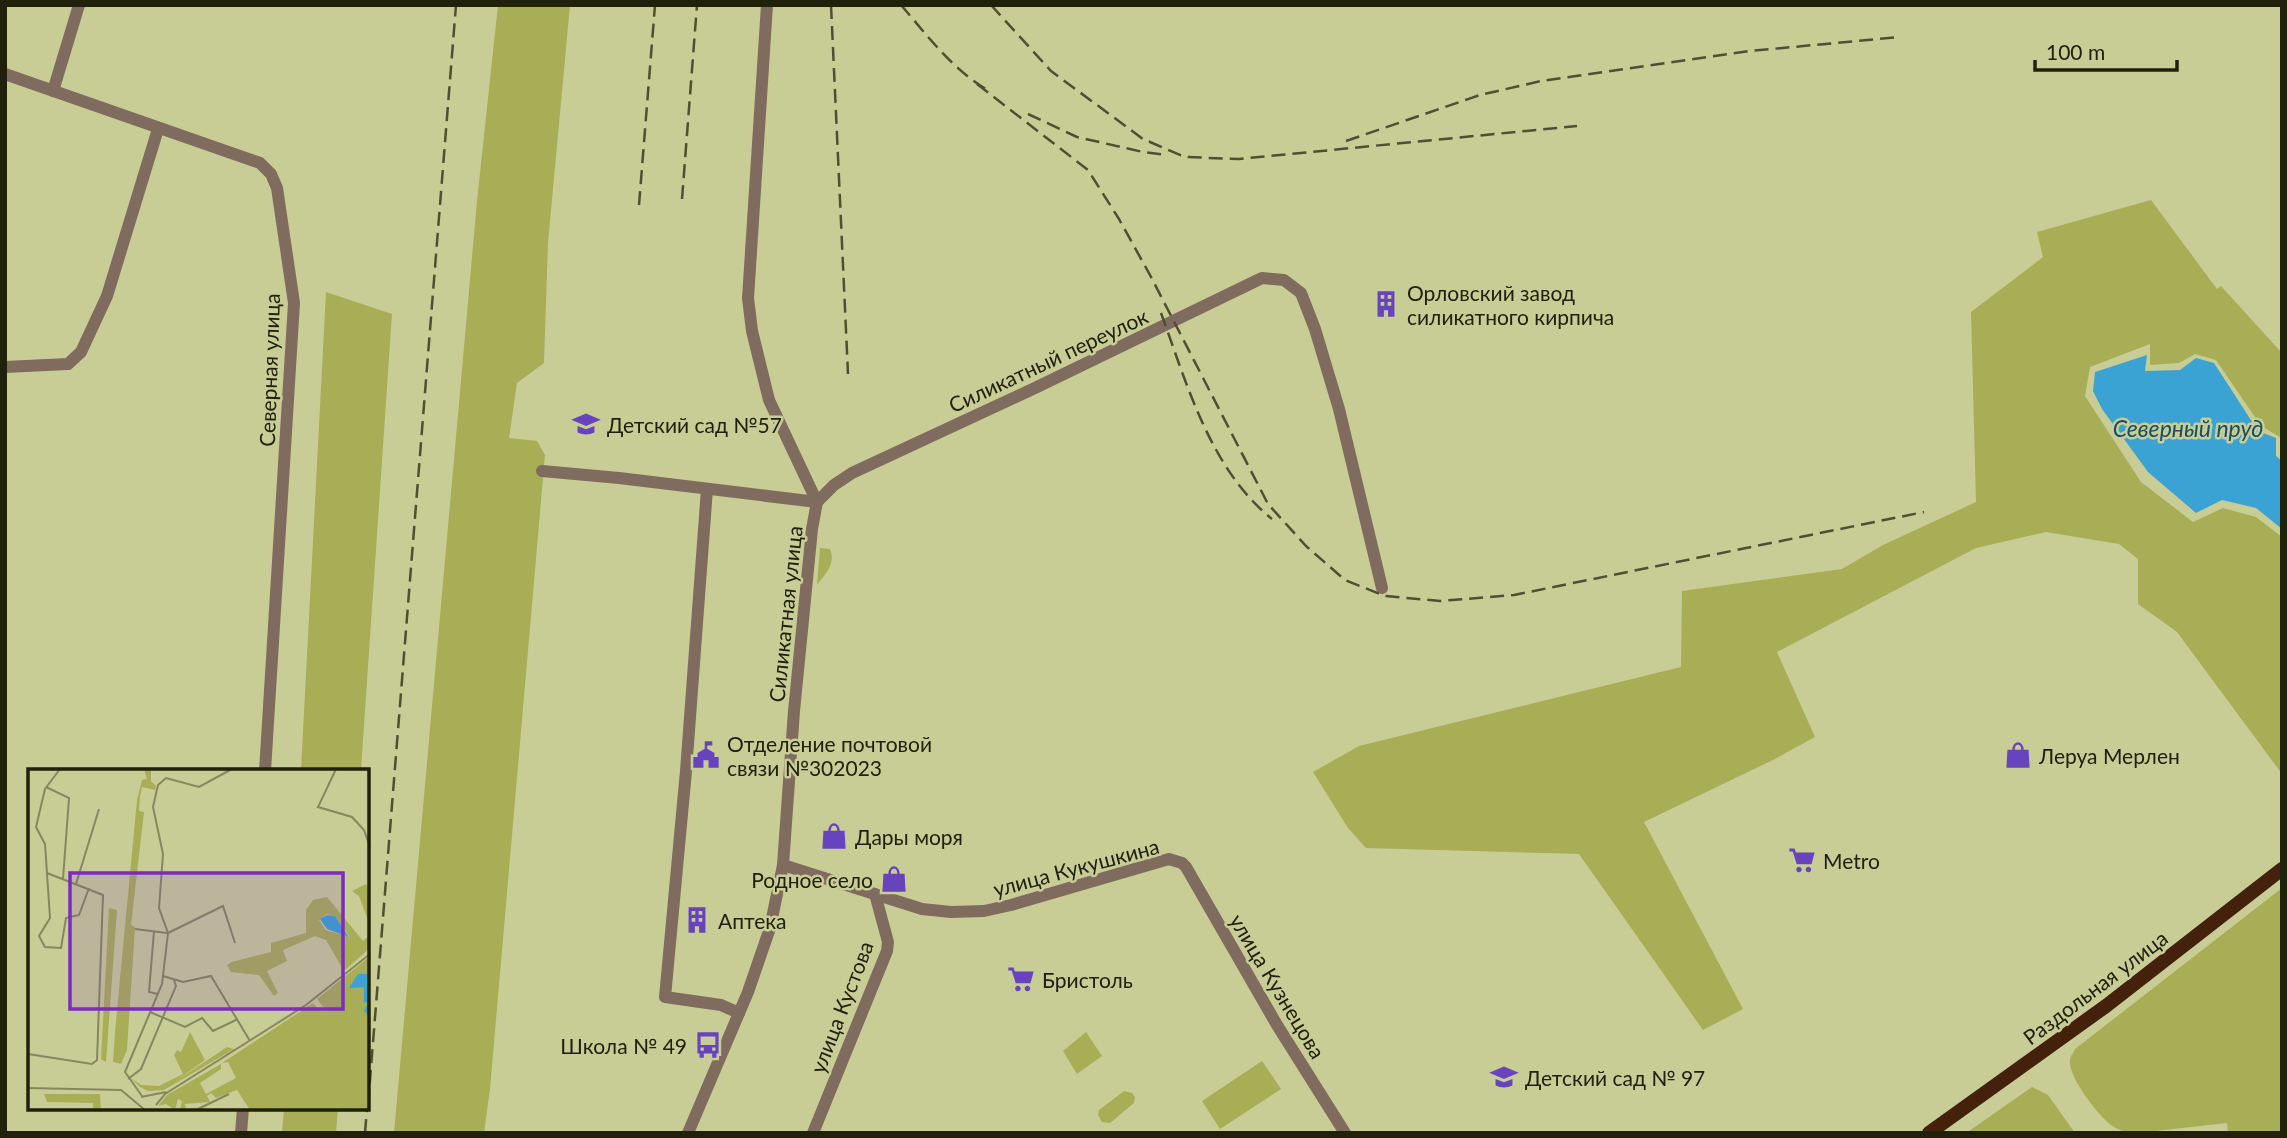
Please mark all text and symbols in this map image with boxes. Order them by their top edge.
scale bar [2035,28,2177,72]
text: 100 m [2046,39,2105,64]
place label: Орловский завод силикатного кирпича [1407,280,1614,329]
building icon: Орловский завод силикатного кирпича [1371,289,1401,319]
street label: Северная улица [254,293,284,447]
street label: Силикатный переулок [944,303,1152,417]
school or university icon: Детский сад №57 [571,409,601,439]
place label: Детский сад №57 [607,412,782,437]
water label: Северный пруд [2113,414,2263,442]
street label: Силикатная улица [763,524,807,704]
place label: Отделение почтовой связи №302023 [727,731,932,780]
public building icon: Отделение почтовой связи №302023 [691,740,721,770]
shop icon: Леруа Мерлен [2003,740,2033,770]
place label: Леруа Мерлен [2038,743,2180,768]
inset map [28,769,369,1110]
shop icon: Дары моря [819,821,849,851]
place label: Дары моря [855,824,963,849]
street label: улица Кукушкина [990,833,1162,901]
supermarket icon: Metro [1787,845,1817,875]
place label: Metro [1823,848,1880,873]
shop icon: Родное село [879,864,909,894]
place label: Родное село [751,867,873,892]
building icon: Аптека [682,905,712,935]
place label: Аптека [718,908,787,933]
street label: улица Кузнецова [1225,909,1331,1063]
street label: Раздольная улица [2018,925,2172,1049]
street label: улица Кустова [804,938,878,1076]
supermarket icon: Бристоль [1006,964,1036,994]
place label: Бристоль [1042,967,1133,992]
bus stop icon: Школа № 49 [693,1030,723,1060]
place label: Школа № 49 [560,1033,687,1058]
school or university icon: Детский сад № 97 [1489,1062,1519,1092]
place label: Детский сад № 97 [1525,1065,1705,1090]

